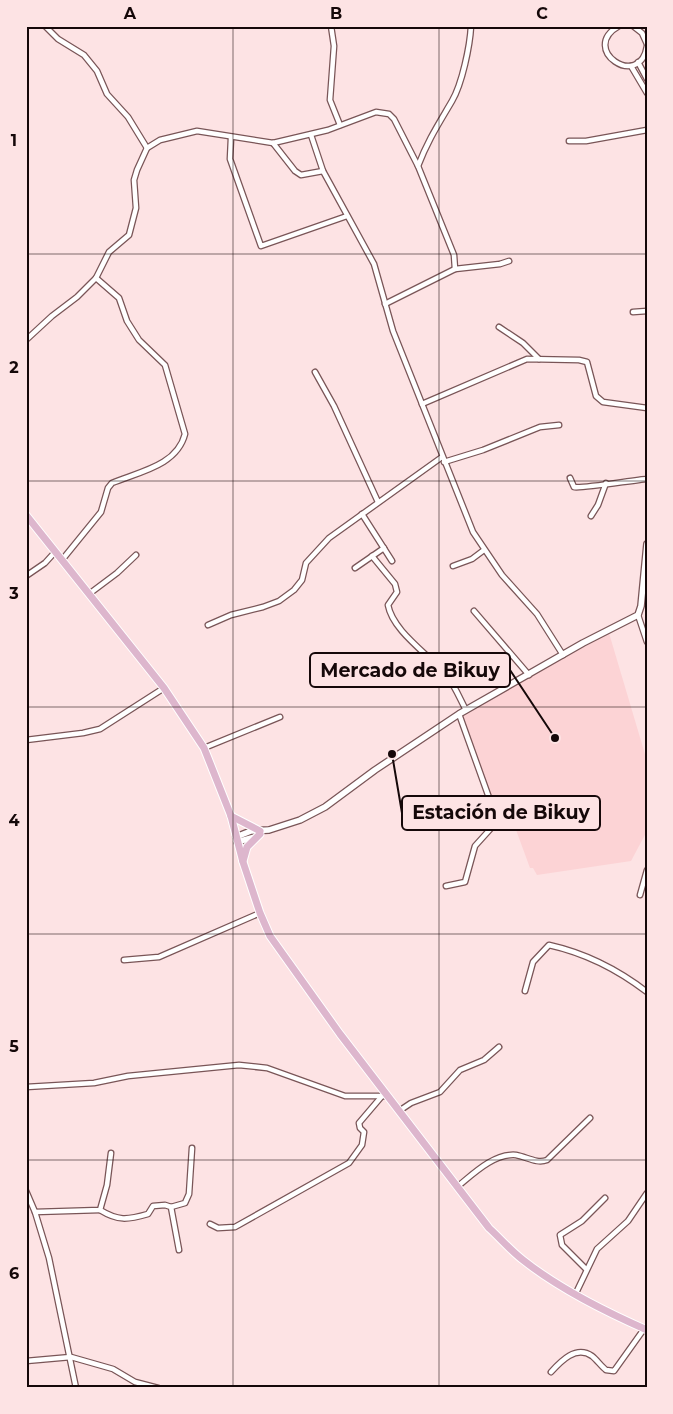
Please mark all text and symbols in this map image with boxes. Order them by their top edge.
text: A [123,4,137,23]
text: B [330,4,342,23]
text: C [536,4,548,23]
text: 1 [11,131,17,150]
text: 2 [9,358,19,377]
text: 3 [8,584,19,603]
callout: Mercado de Bikuy [310,653,510,687]
text: Mercado de Bikuy [320,659,500,682]
callout: Estación de Bikuy [402,796,600,830]
text: Estación de Bikuy [412,801,590,824]
text: 4 [8,811,20,830]
text: 5 [9,1037,19,1056]
text: 6 [9,1264,19,1283]

